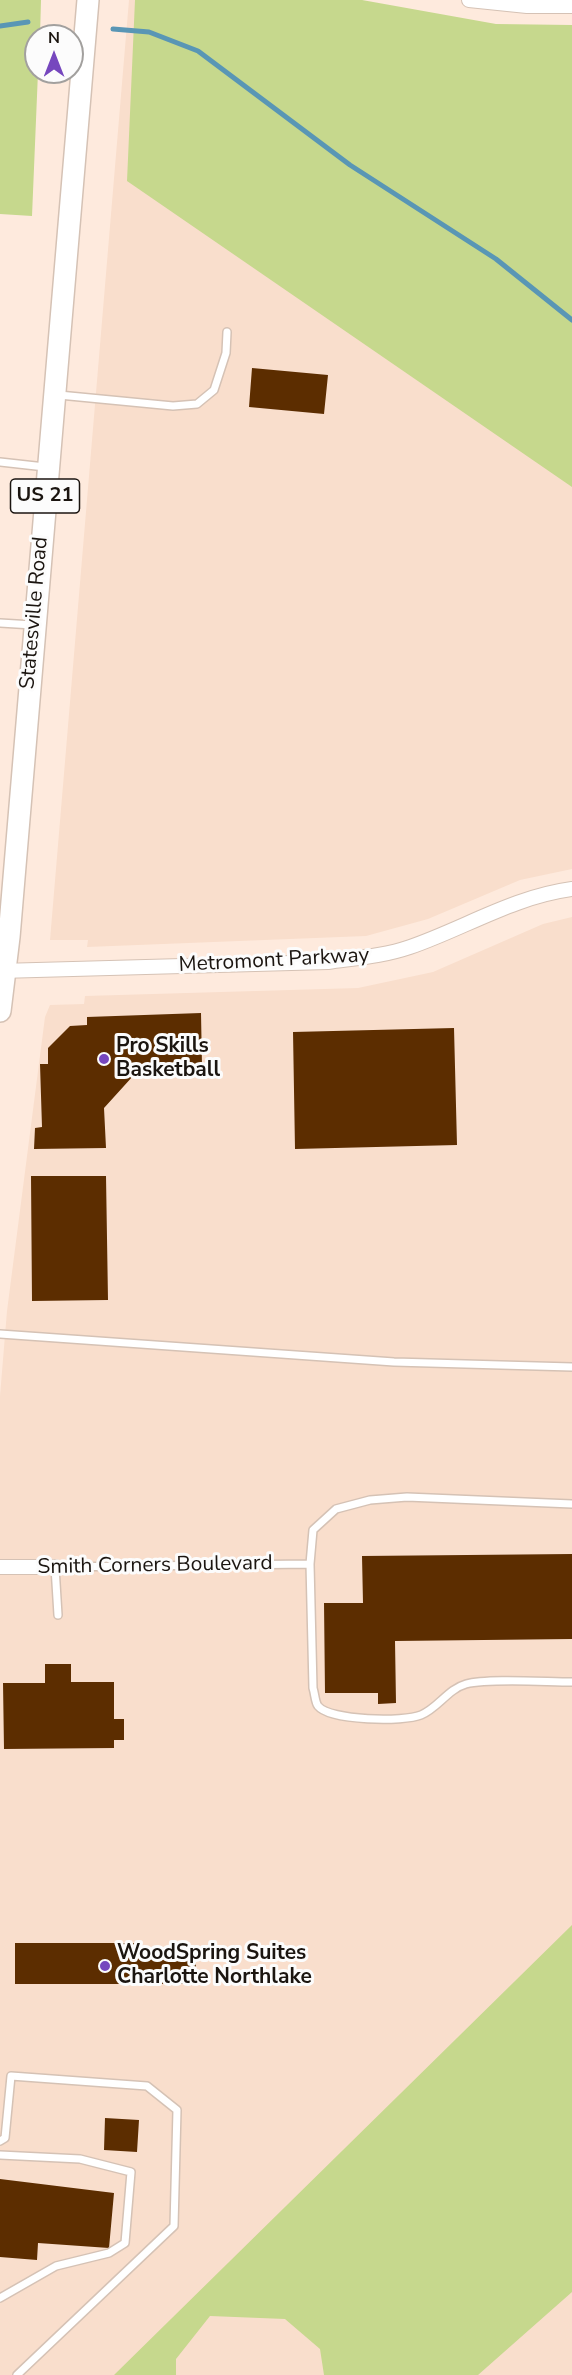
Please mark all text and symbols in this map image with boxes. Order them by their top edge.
north arrow [24,24,84,84]
text: N [48,27,60,49]
road number: US 21 [10,479,80,513]
street label: Statesville Road [16,536,54,690]
street label: Metromont Parkway [178,943,370,979]
place label: Pro Skills Basketball [116,1034,220,1084]
marker: Pro Skills Basketball [97,1052,111,1066]
street label: Smith Corners Boulevard [37,1551,273,1581]
place label: WoodSpring Suites Charlotte Northlake [117,1941,312,1991]
marker: WoodSpring Suites Charlotte Northlake [98,1959,112,1973]

